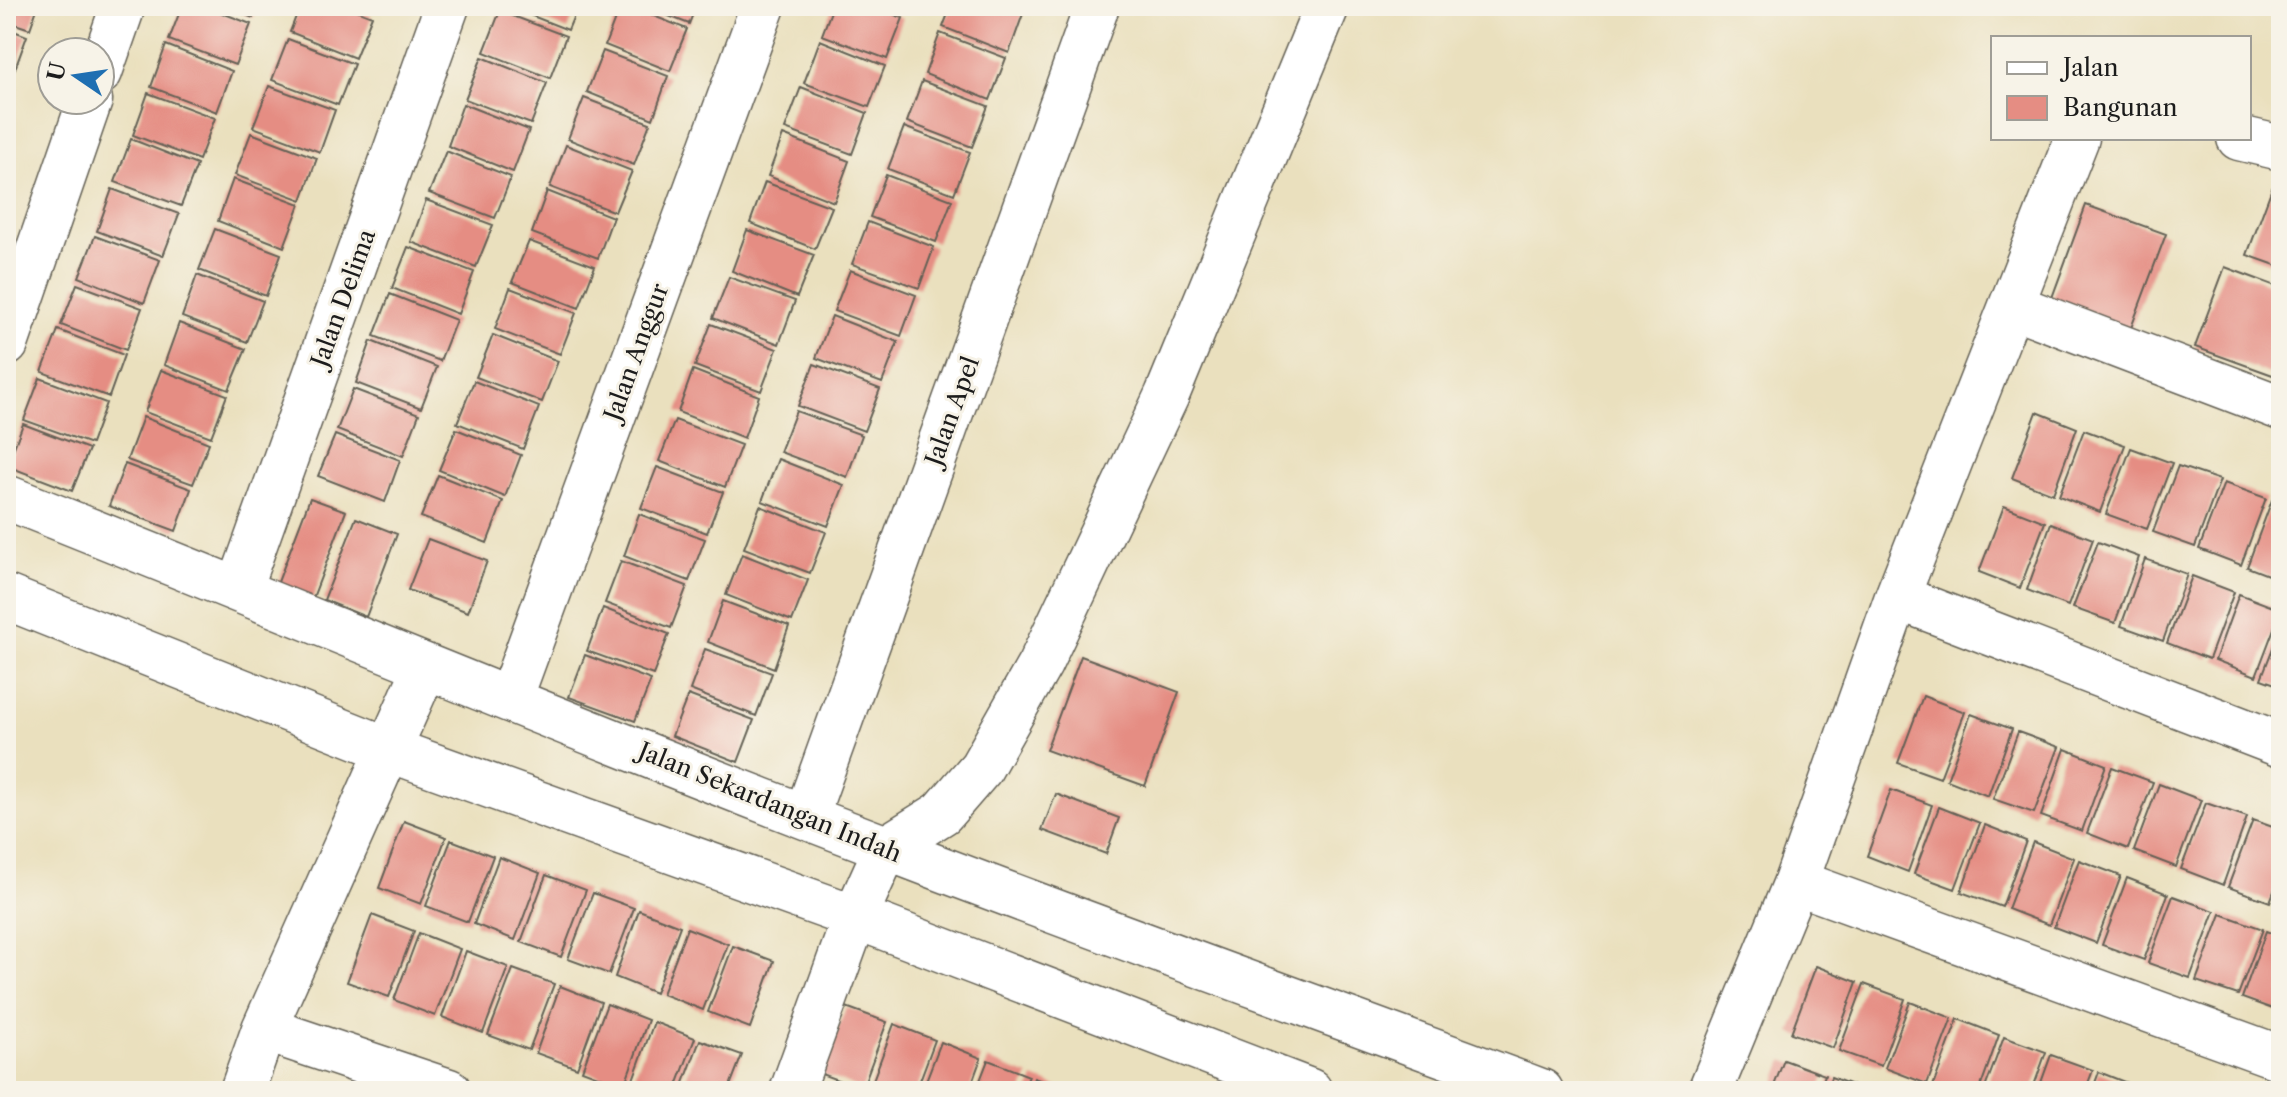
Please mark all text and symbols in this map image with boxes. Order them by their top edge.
north arrow [36,36,116,116]
legend [1991,36,2251,140]
text: Jalan [2059,53,2119,82]
text: U [42,60,72,83]
text: Bangunan [2063,93,2178,122]
street label: Jalan Delima [303,225,381,375]
street label: Jalan Anggur [596,279,674,428]
street label: Jalan Apel [917,352,985,473]
street label: Jalan Sekardangan Indah [631,734,906,868]

